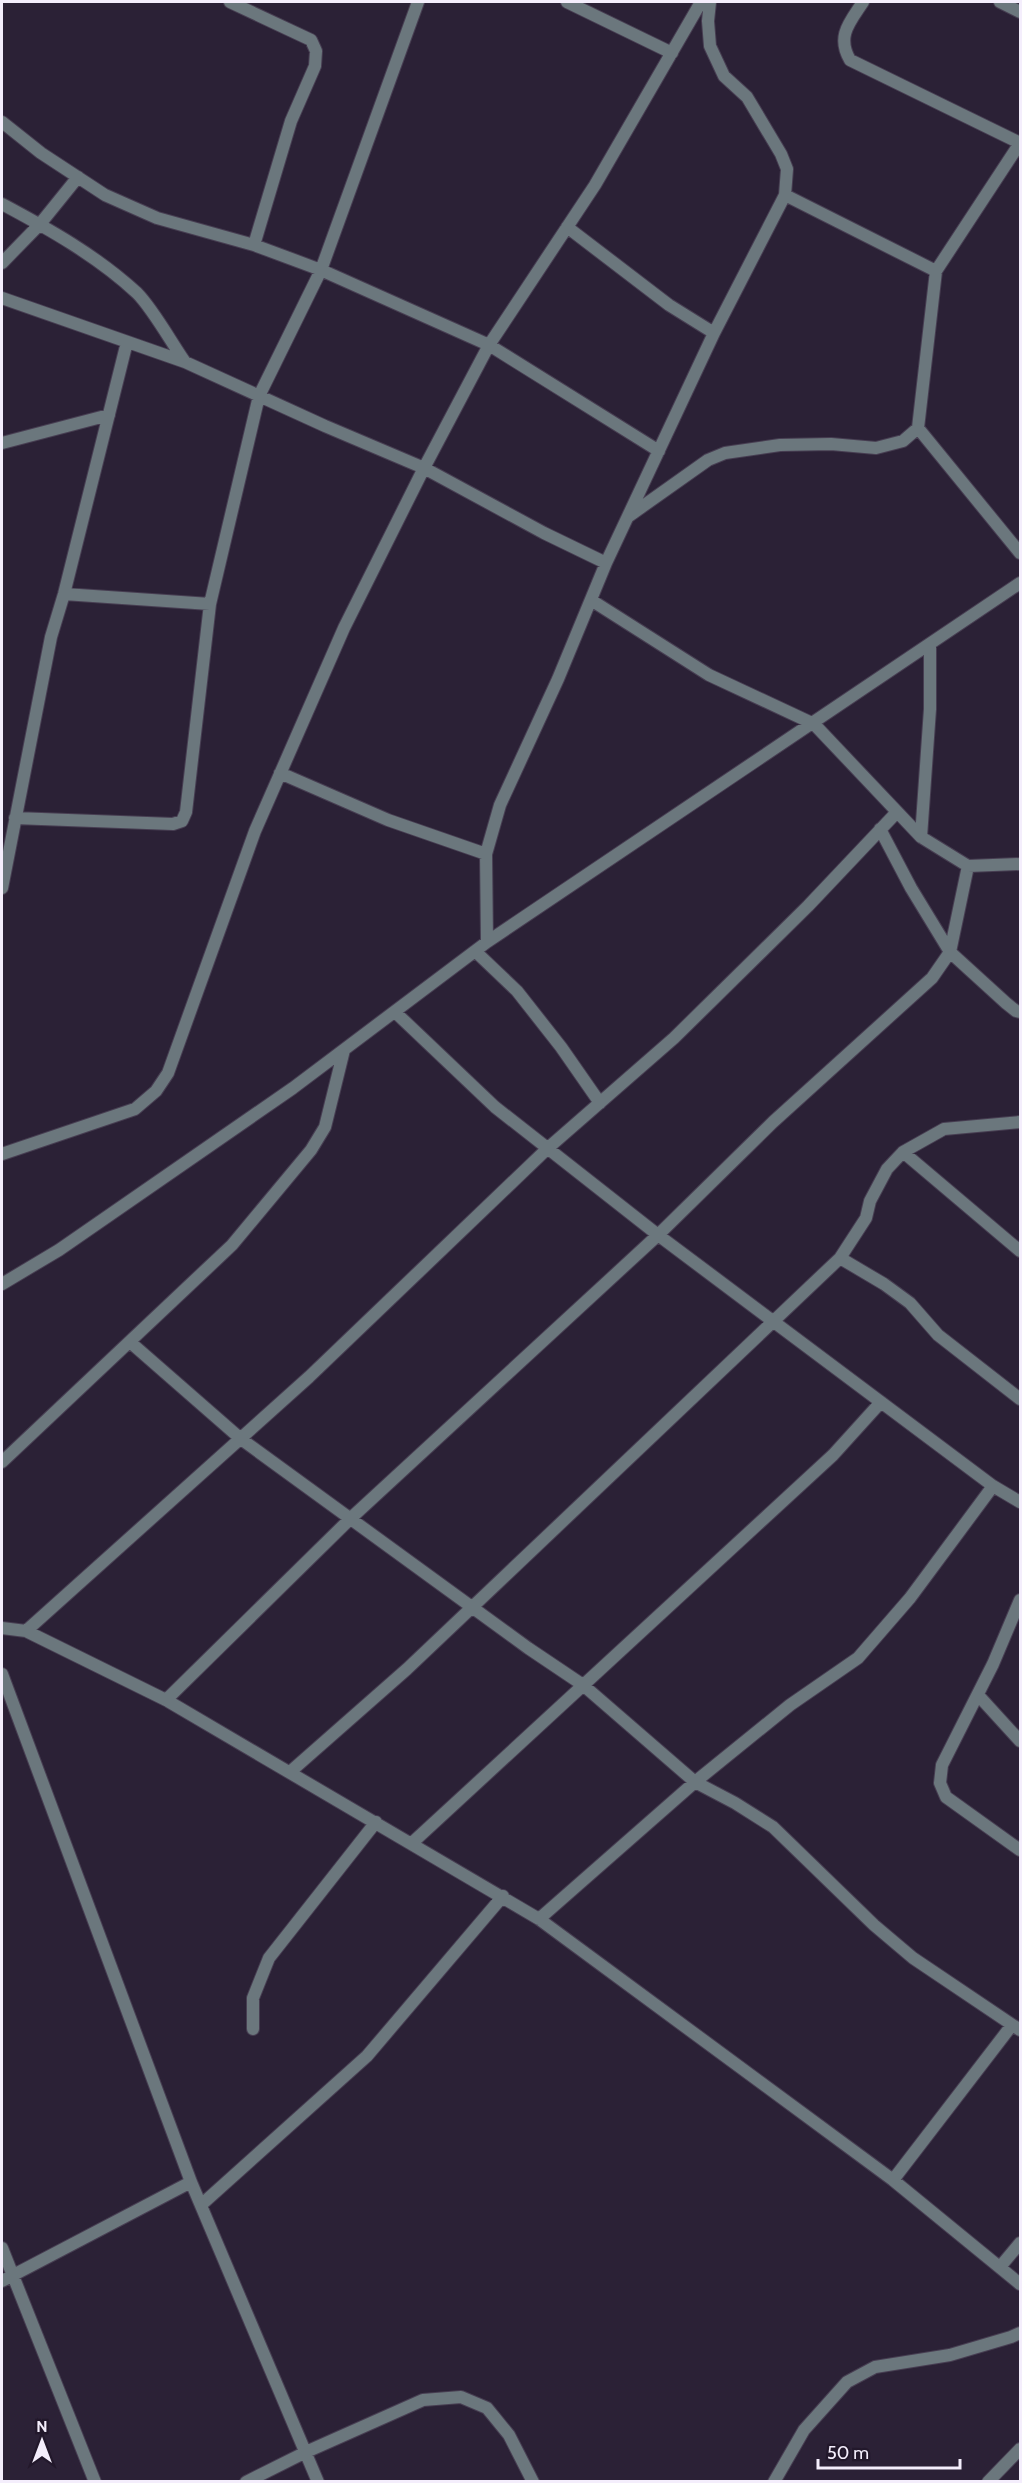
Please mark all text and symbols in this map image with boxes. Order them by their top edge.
north arrow [12,2411,72,2471]
text: N [36,2417,48,2436]
scale bar [818,2432,960,2470]
text: 50 m [827,2442,869,2464]

